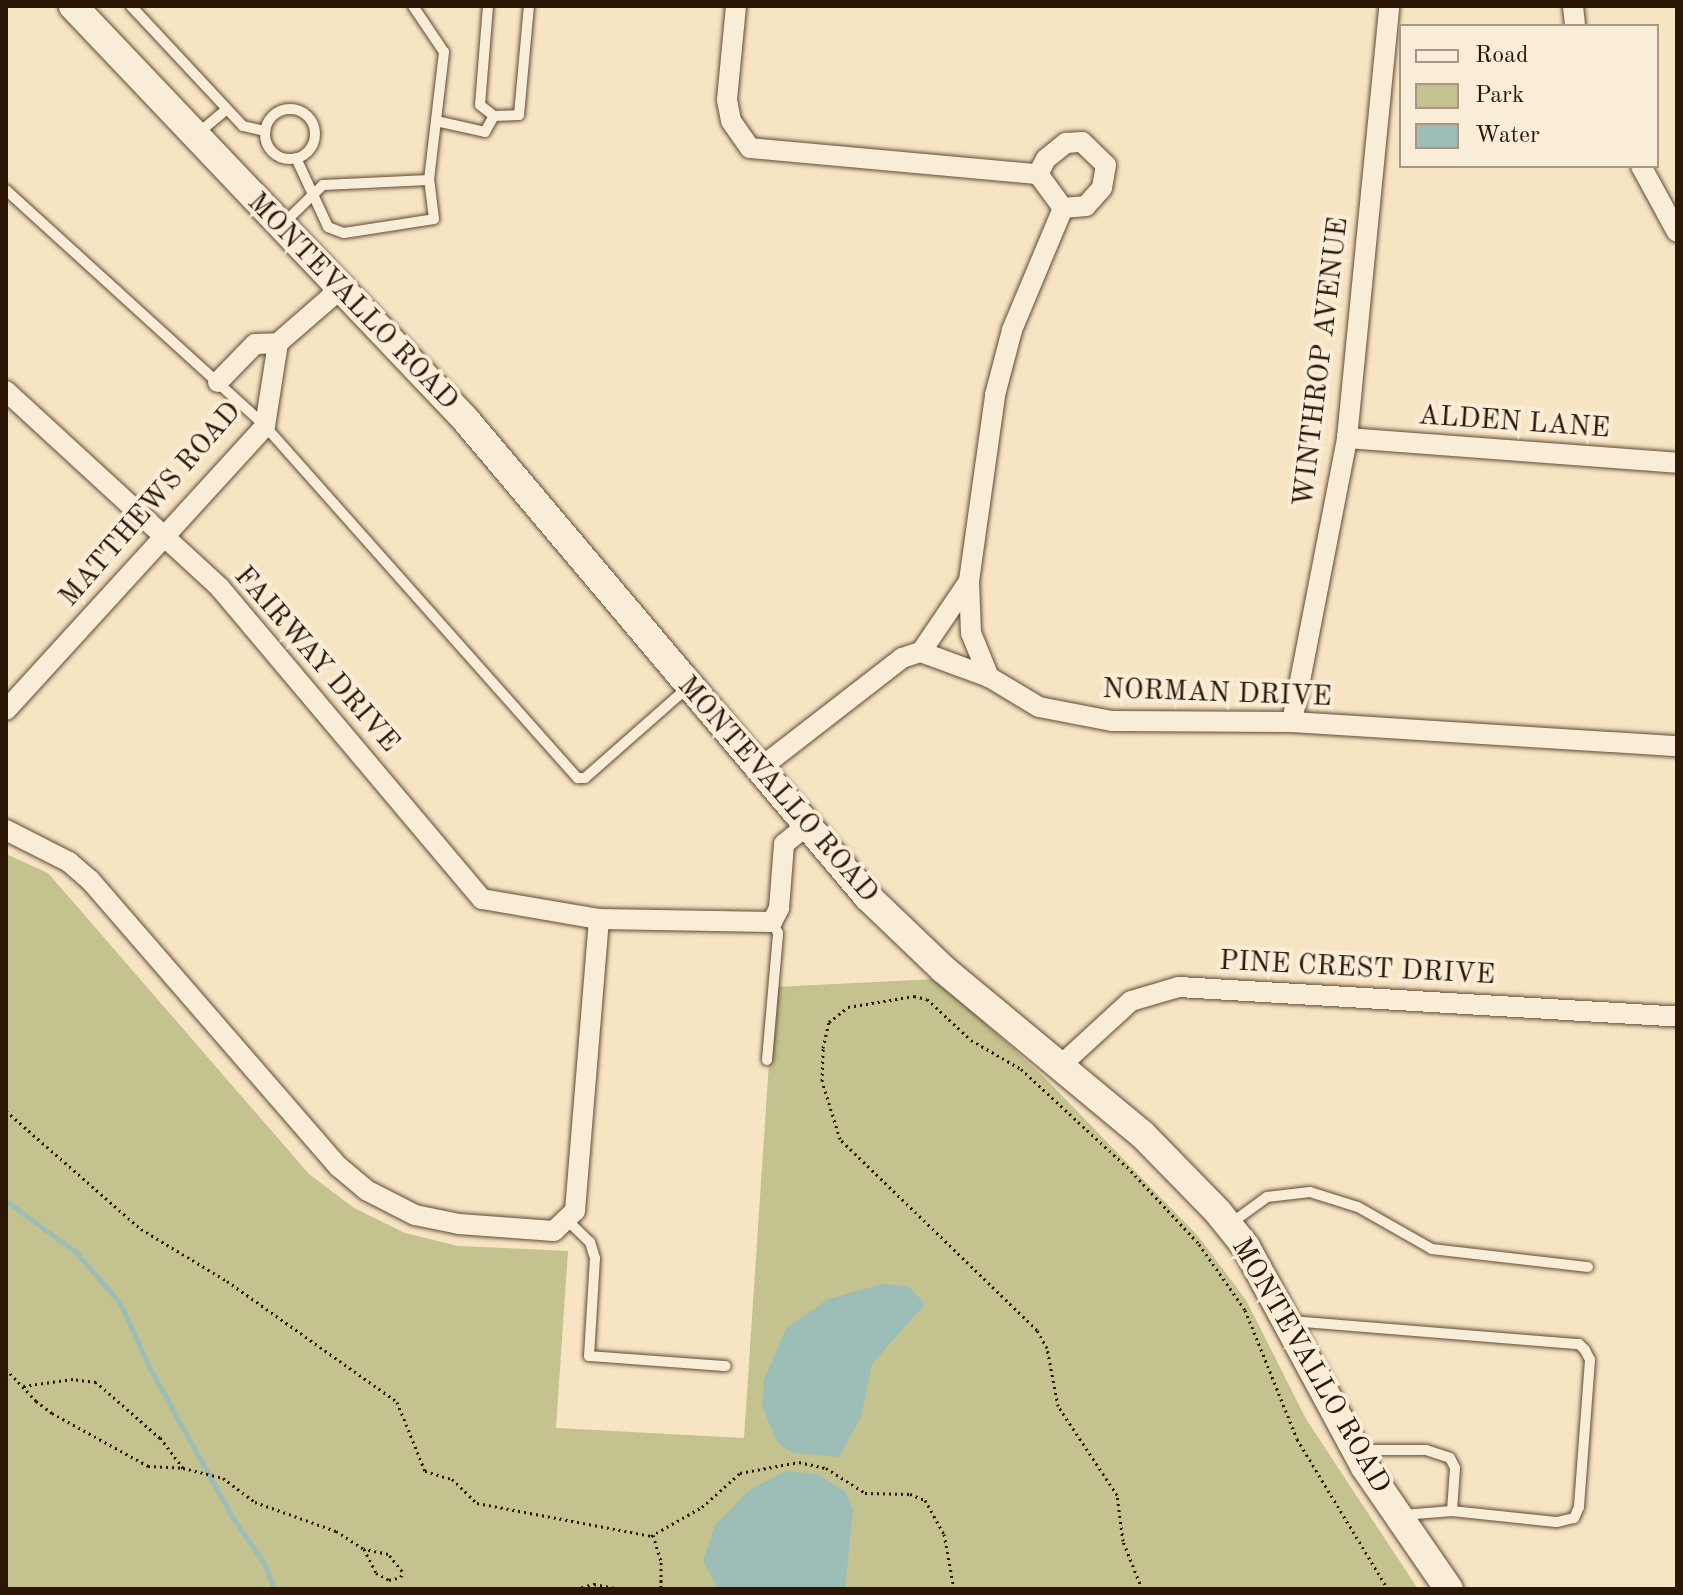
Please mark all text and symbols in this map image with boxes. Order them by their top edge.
legend [1399,24,1659,168]
text: Road [1475,44,1528,68]
text: Park [1475,84,1524,108]
text: Water [1475,124,1540,148]
street label: MONTEVALLO ROAD [240,186,464,418]
street label: WINTHROP AVENUE [1288,215,1356,509]
street label: MATTHEWS ROAD [53,396,249,614]
street label: ALDEN LANE [1417,400,1611,446]
street label: FAIRWAY DRIVE [226,560,406,760]
street label: MONTEVALLO ROAD [669,670,885,910]
street label: NORMAN DRIVE [1102,673,1332,715]
street label: PINE CREST DRIVE [1218,945,1496,993]
street label: MONTEVALLO ROAD [1223,1232,1397,1500]

